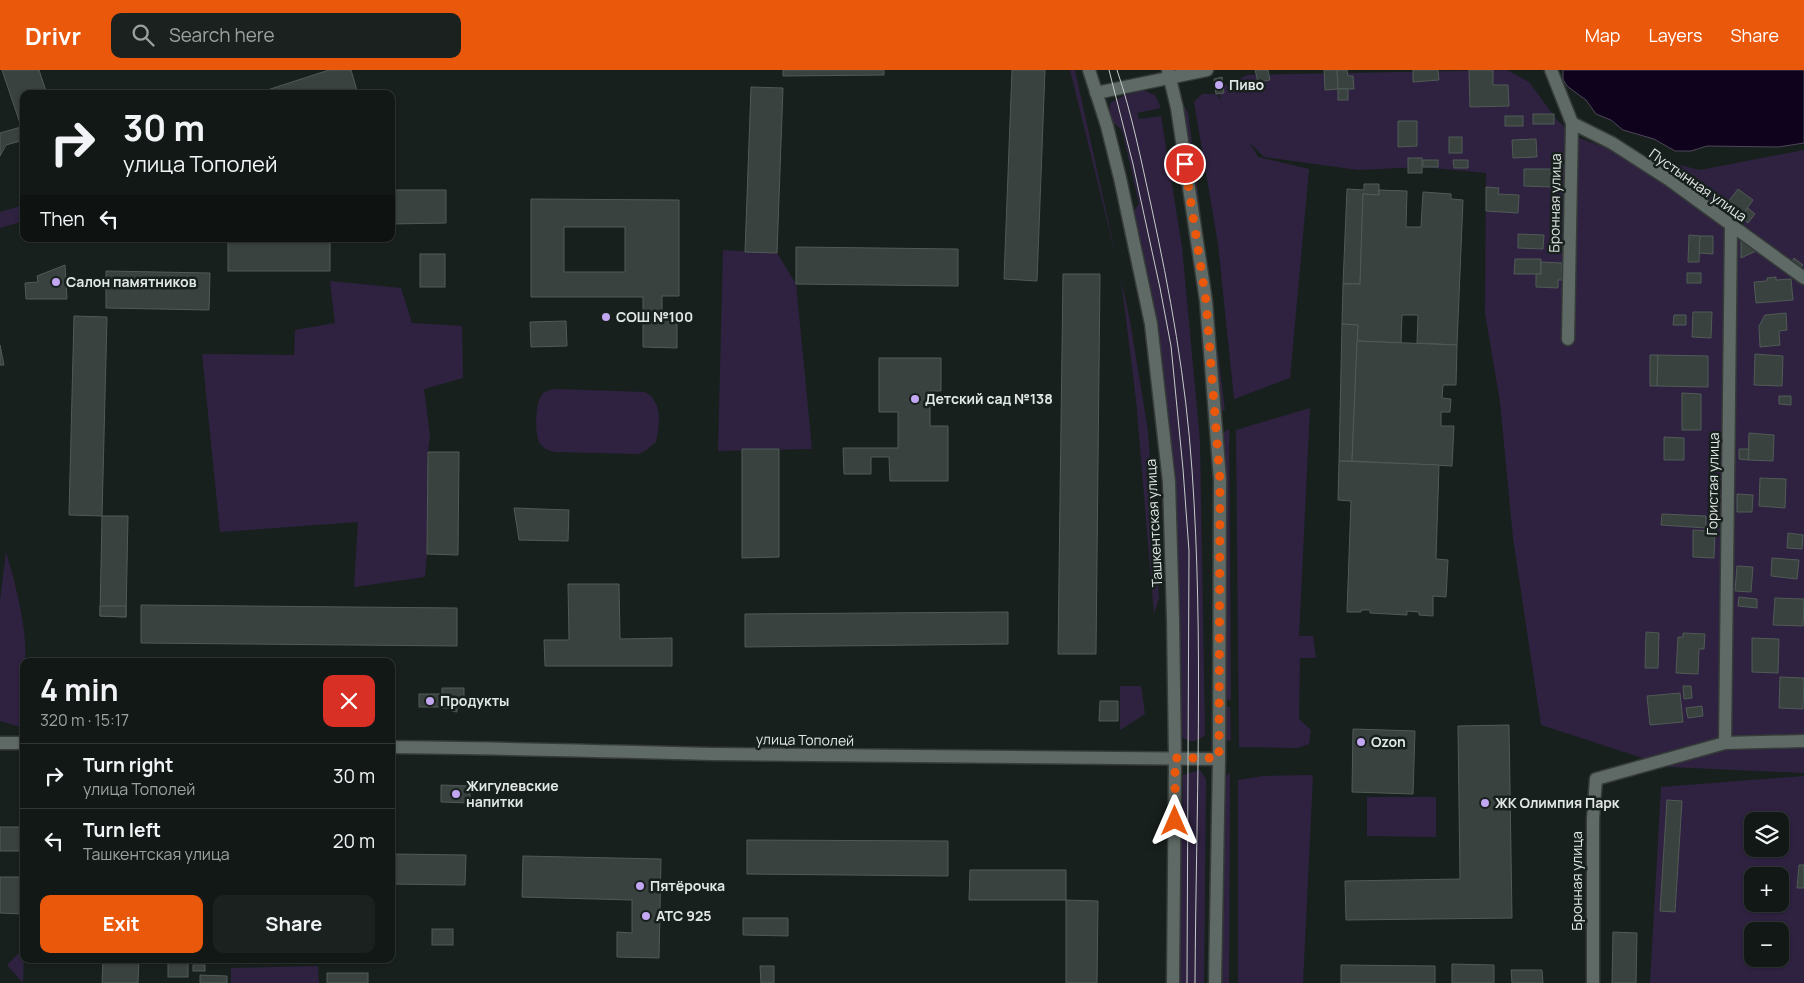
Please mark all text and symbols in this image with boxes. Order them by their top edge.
search box [111,13,461,58]
text: Drivr [25,19,81,52]
icon: search [129,21,157,49]
text: Search here [169,22,275,48]
text: Map [1585,23,1620,47]
text: Layers [1648,23,1702,47]
text: Share [1730,23,1779,47]
place label: Пиво [1229,75,1264,94]
marker: Пиво [1213,79,1225,91]
text: 30 m [123,104,205,152]
icon: right [40,110,105,175]
pin [1164,143,1206,185]
street label: Пустынная улица [1646,144,1751,225]
text: улица Тополей [123,149,278,179]
icon: arrive [1171,150,1199,178]
street label: Бронная улица [1544,153,1565,253]
icon: left [95,205,123,233]
text: Then [40,206,85,232]
place label: Салон памятников [66,272,197,291]
marker: Салон памятников [50,276,62,288]
place label: СОШ №100 [616,307,693,326]
marker: СОШ №100 [600,311,612,323]
place label: Детский сад №138 [925,389,1053,408]
marker: Детский сад №138 [909,393,921,405]
street label: Гористая улица [1702,432,1723,536]
street label: Ташкентская улица [1141,458,1166,588]
text: 4 min [40,669,118,710]
button: close [323,675,375,727]
place label: Продукты [440,691,509,710]
marker: Продукты [424,695,436,707]
text: 320 m · 15:17 [40,709,129,731]
street label: улица Тополей [756,729,854,750]
place label: Ozon [1371,732,1406,751]
marker: Ozon [1355,736,1367,748]
text: Turn right [83,752,173,778]
icon: right [40,762,68,790]
text: 30 m [333,763,375,789]
place label: Жигулевские напитки [466,776,559,811]
text: улица Тополей [83,778,195,800]
marker: Жигулевские напитки [450,788,462,800]
place label: ЖК Олимпия Парк [1495,793,1620,812]
position arrow [1148,794,1200,846]
marker: ЖК Олимпия Парк [1479,797,1491,809]
map controls [1744,812,1789,967]
button: layers [1744,812,1789,857]
text: Turn left [83,817,161,843]
icon: left [40,827,68,855]
text: 20 m [333,828,375,854]
street label: Бронная улица [1567,831,1586,931]
text: Ташкентская улица [83,843,230,865]
button: + [1744,867,1789,912]
place label: Пятёрочка [650,876,725,895]
marker: Пятёрочка [634,880,646,892]
button: Exit [40,895,203,953]
button: Share [213,895,375,953]
place label: АТС 925 [656,906,711,925]
marker: АТС 925 [640,910,652,922]
button: − [1744,922,1789,967]

